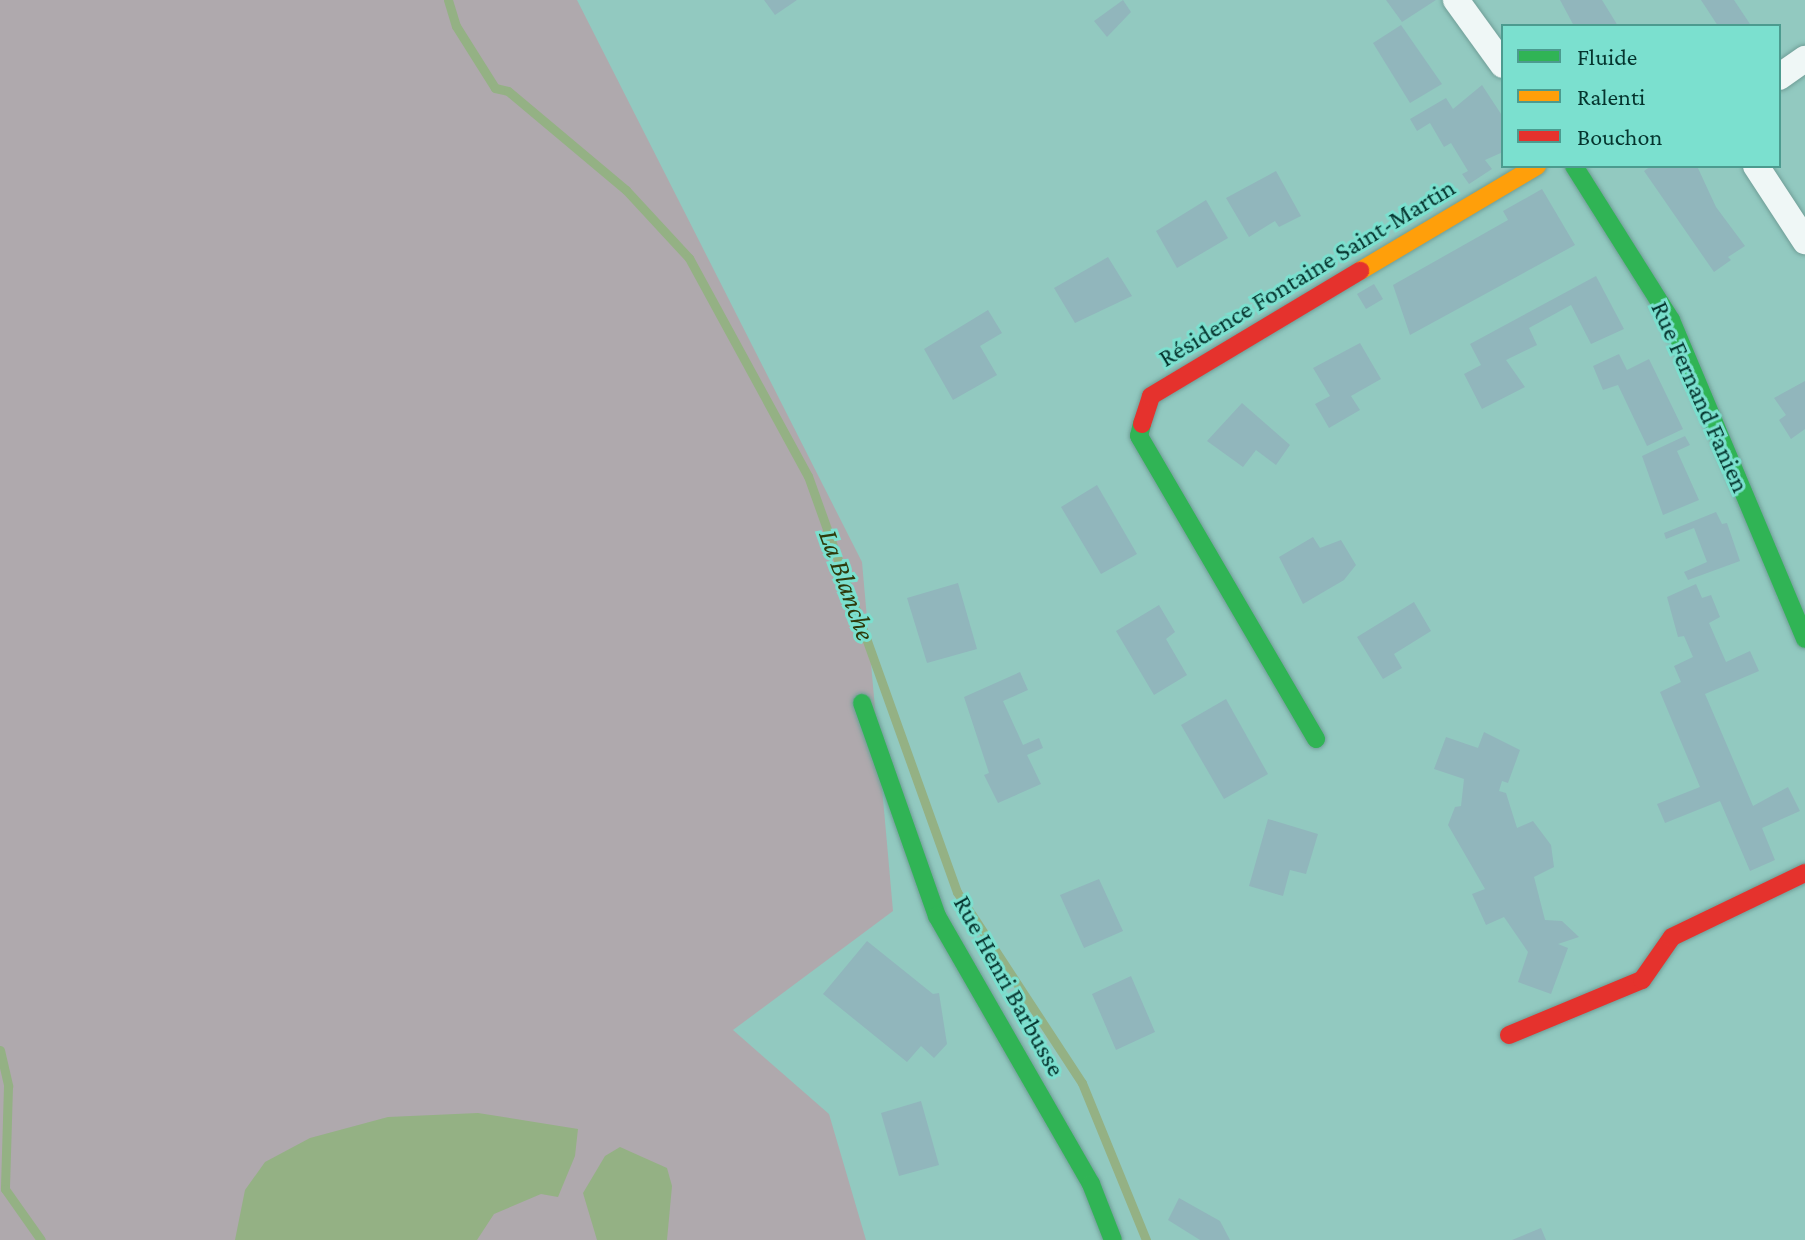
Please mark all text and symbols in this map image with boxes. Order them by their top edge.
legend [1501,24,1781,168]
text: Fluide [1577,43,1637,70]
text: Ralenti [1577,83,1645,110]
text: Bouchon [1577,123,1662,150]
street label: Résidence Fontaine Saint-Martin [1153,172,1461,374]
street label: Rue Fernand Fanien [1644,297,1756,497]
water label: La Blanche [811,525,883,645]
street label: Rue Henri Barbusse [946,890,1072,1082]

